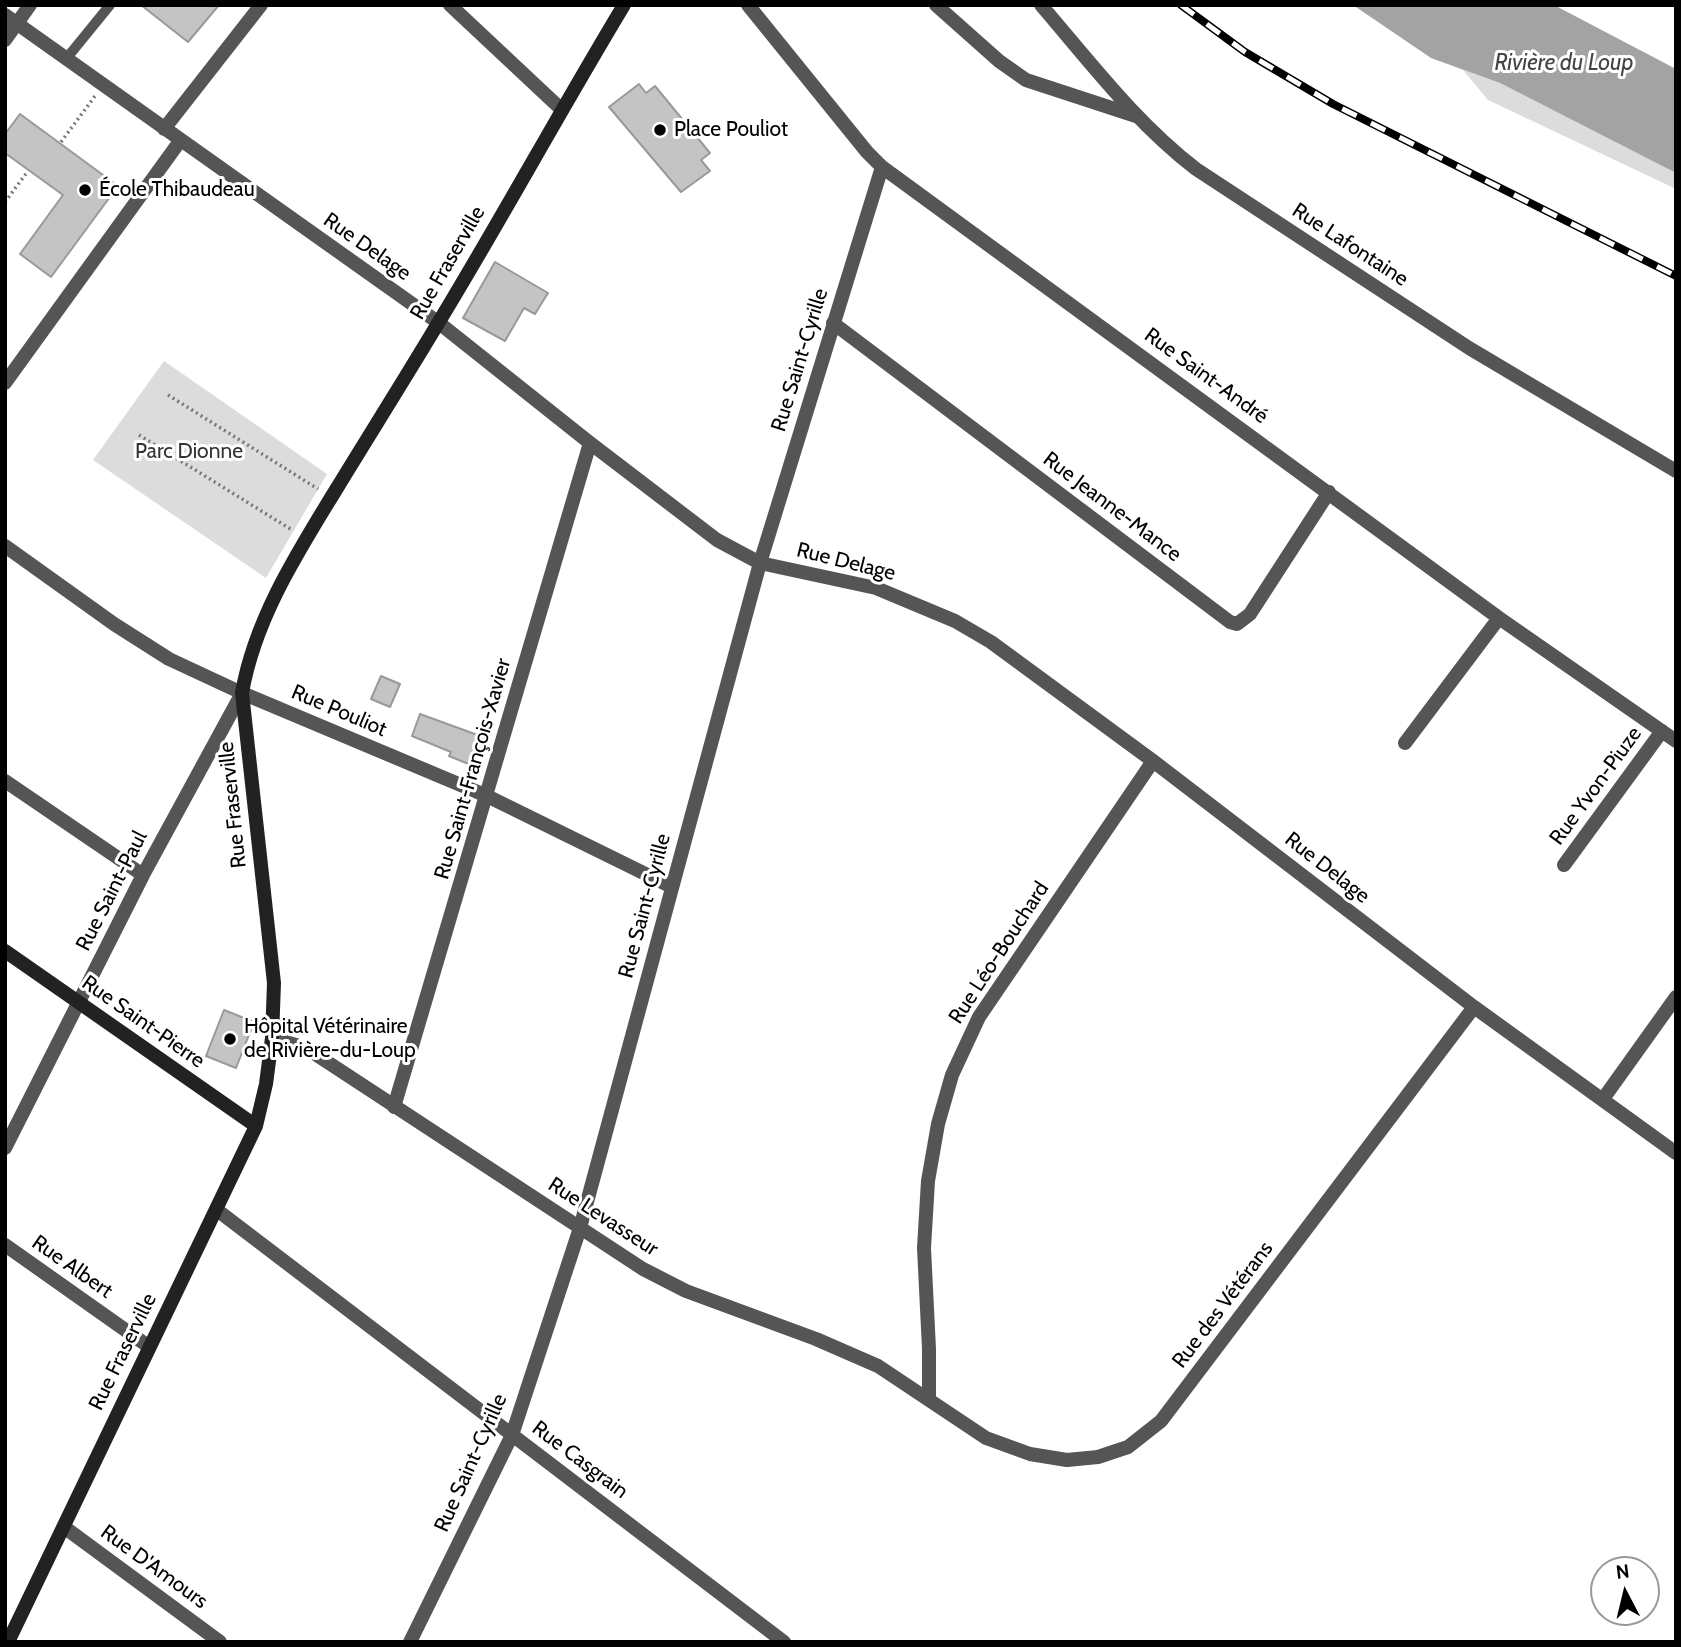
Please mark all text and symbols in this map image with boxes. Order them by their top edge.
water label: Rivière du Loup [1495,49,1633,77]
place label: Place Pouliot [674,117,788,143]
marker: Place Pouliot [652,122,668,138]
place label: École Thibaudeau [99,177,255,203]
marker: École Thibaudeau [77,182,93,198]
street label: Rue Lafontaine [1287,198,1413,292]
street label: Rue Fraserville [405,202,491,324]
street label: Rue Delage [318,208,416,286]
street label: Rue Saint-Cyrille [766,285,834,435]
street label: Rue Saint-André [1139,323,1273,429]
park label: Parc Dionne [135,439,243,465]
street label: Rue Jeanne-Mance [1038,447,1186,567]
street label: Rue Delage [794,538,898,586]
street label: Rue Saint-François-Xavier [429,656,517,882]
street label: Rue Pouliot [288,680,390,742]
street label: Rue Yvon-Piuze [1545,722,1647,850]
street label: Rue Fraserville [214,741,252,869]
street label: Rue Saint-Paul [71,827,153,955]
street label: Rue Delage [1279,827,1375,909]
street label: Rue Saint-Cyrille [614,831,676,981]
street label: Rue Léo-Bouchard [944,877,1054,1029]
street label: Rue Saint-Pierre [77,970,209,1074]
place label: Hôpital Vétérinaire de Rivière-du-Loup [244,1014,416,1064]
marker: Hôpital Vétérinaire de Rivière-du-Loup [222,1031,238,1047]
street label: Rue Levasseur [543,1172,663,1262]
street label: Rue Albert [27,1230,117,1304]
street label: Rue des Vétérans [1167,1237,1279,1373]
street label: Rue Fraserville [84,1289,162,1415]
street label: Rue Saint-Cyrille [429,1390,513,1536]
street label: Rue Casgrain [527,1416,633,1504]
street label: Rue D'Amours [96,1520,212,1614]
north arrow [1590,1556,1660,1626]
text: N [1615,1559,1631,1584]

